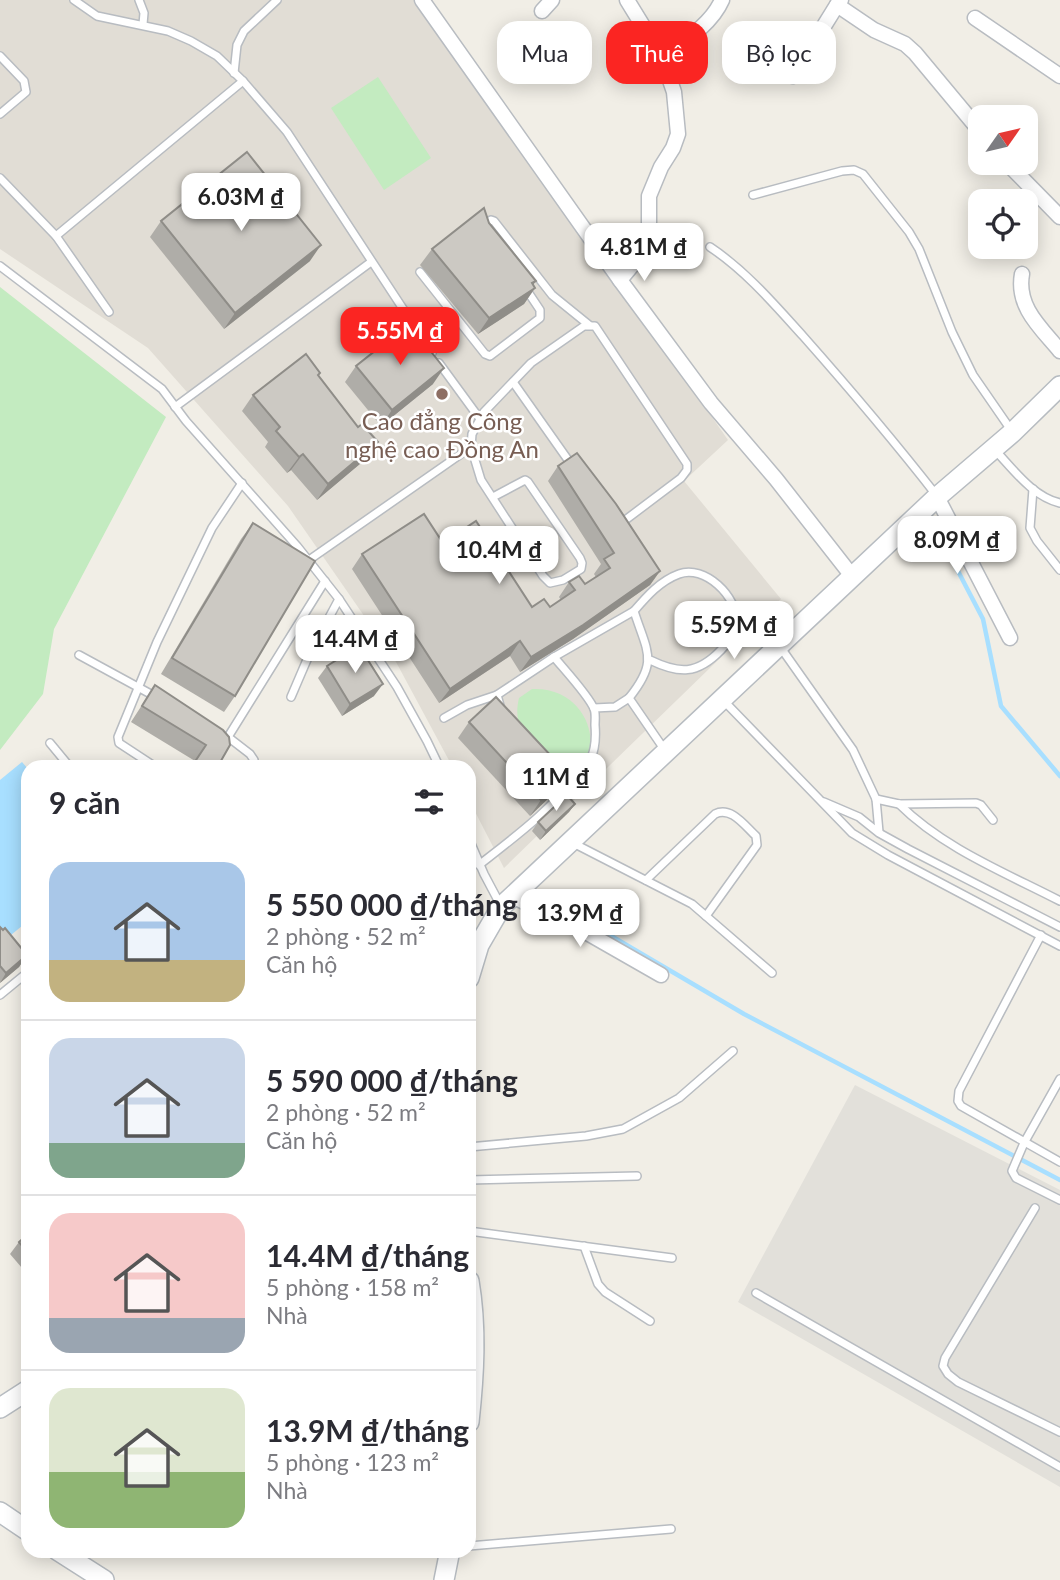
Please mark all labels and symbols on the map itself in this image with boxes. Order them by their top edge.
north arrow [968,105,1038,175]
pin: 6.03M ₫ [176,174,306,233]
pin: 4.81M ₫ [579,224,709,283]
pin: 5.55M ₫ [335,308,465,367]
marker: Cao đẳng Công nghệ cao Đồng An [434,386,450,402]
place label: Cao đẳng Công nghệ cao Đồng An [345,406,539,463]
pin: 8.09M ₫ [892,516,1022,576]
pin: 10.4M ₫ [434,526,564,586]
pin: 5.59M ₫ [669,602,799,661]
pin: 14.4M ₫ [290,616,420,675]
pin: 11M ₫ [507,754,605,813]
pin: 13.9M ₫ [515,890,645,949]

